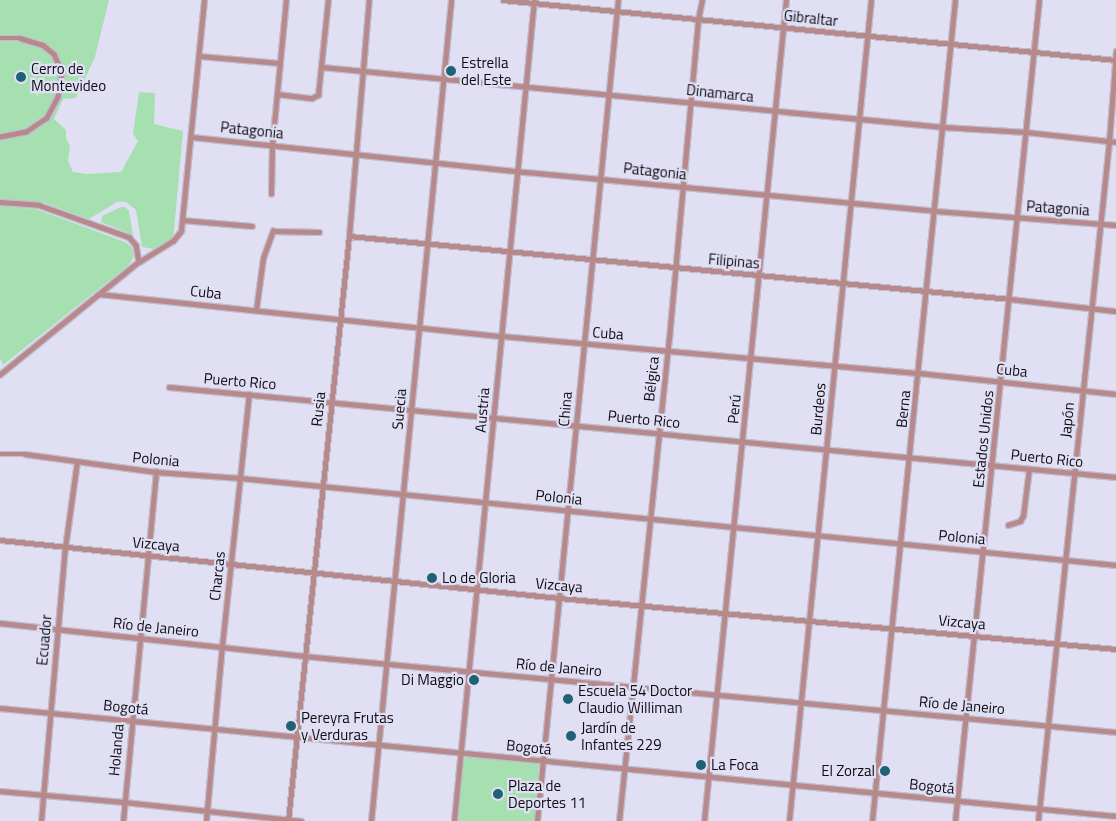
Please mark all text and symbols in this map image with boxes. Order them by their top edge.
street label: Gibraltar [783,6,839,30]
place label: Estrella del Este [461,53,511,88]
place label: Cerro de Montevideo [31,59,106,94]
marker: Estrella del Este [445,65,457,77]
marker: Cerro de Montevideo [15,71,27,83]
street label: Dinamarca [685,81,755,105]
street label: Patagonia [219,118,285,142]
street label: Patagonia [622,159,688,183]
street label: Patagonia [1026,197,1090,219]
street label: Filipinas [707,250,761,272]
street label: Cuba [189,281,223,303]
street label: Cuba [592,323,624,343]
street label: Bélgica [640,356,662,402]
street label: Cuba [995,359,1029,381]
street label: Puerto Rico [203,369,277,393]
street label: Burdeos [807,382,829,436]
street label: Austria [471,387,493,433]
street label: Suecia [388,388,410,430]
street label: Berna [892,389,914,429]
street label: Estados Unidos [969,389,997,489]
street label: Rusia [307,391,329,427]
street label: China [555,391,575,427]
street label: Perú [724,393,744,425]
street label: Japón [1056,401,1078,439]
street label: Puerto Rico [607,406,681,432]
street label: Puerto Rico [1010,445,1084,471]
street label: Polonia [132,448,180,470]
street label: Polonia [535,486,583,508]
street label: Polonia [938,526,986,548]
street label: Vizcaya [132,533,180,555]
street label: Charcas [205,550,229,602]
place label: Lo de Gloria [442,569,516,587]
marker: Lo de Gloria [426,572,438,584]
street label: Vizcaya [535,574,583,596]
street label: Vizcaya [938,611,986,633]
street label: Ecuador [33,614,55,666]
street label: Río de Janeiro [112,614,200,640]
street label: Río de Janeiro [515,654,603,680]
place label: Di Maggio [401,671,464,689]
marker: Di Maggio [468,674,480,686]
place label: Escuela 54 Doctor Claudio Williman [578,681,692,716]
street label: Río de Janeiro [918,692,1006,718]
marker: Escuela 54 Doctor Claudio Williman [562,693,574,705]
street label: Bogotá [102,696,150,718]
place label: Pereyra Frutas y Verduras [301,708,394,743]
place label: Jardín de Infantes 229 [581,718,662,753]
marker: Pereyra Frutas y Verduras [285,720,297,732]
street label: Holanda [105,723,127,777]
marker: Jardín de Infantes 229 [565,730,577,742]
street label: Bogotá [505,736,553,758]
place label: La Foca [711,756,759,774]
marker: La Foca [695,759,707,771]
place label: El Zorzal [821,762,875,780]
marker: El Zorzal [879,765,891,777]
street label: Bogotá [908,775,956,797]
place label: Plaza de Deportes 11 [508,776,586,811]
marker: Plaza de Deportes 11 [492,788,504,800]

